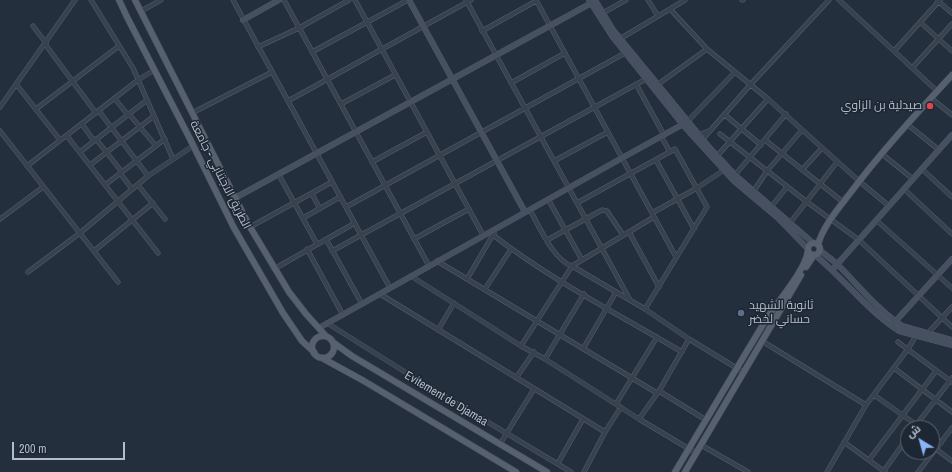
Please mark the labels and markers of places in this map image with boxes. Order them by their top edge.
place label: صيدلية بن الزاوي [841,99,922,113]
marker: صيدلية بن الزاوي [925,101,935,111]
place label: ثانوية الشهيد حساني لخضر [749,299,813,327]
marker: ثانوية الشهيد حساني لخضر [736,308,746,318]

